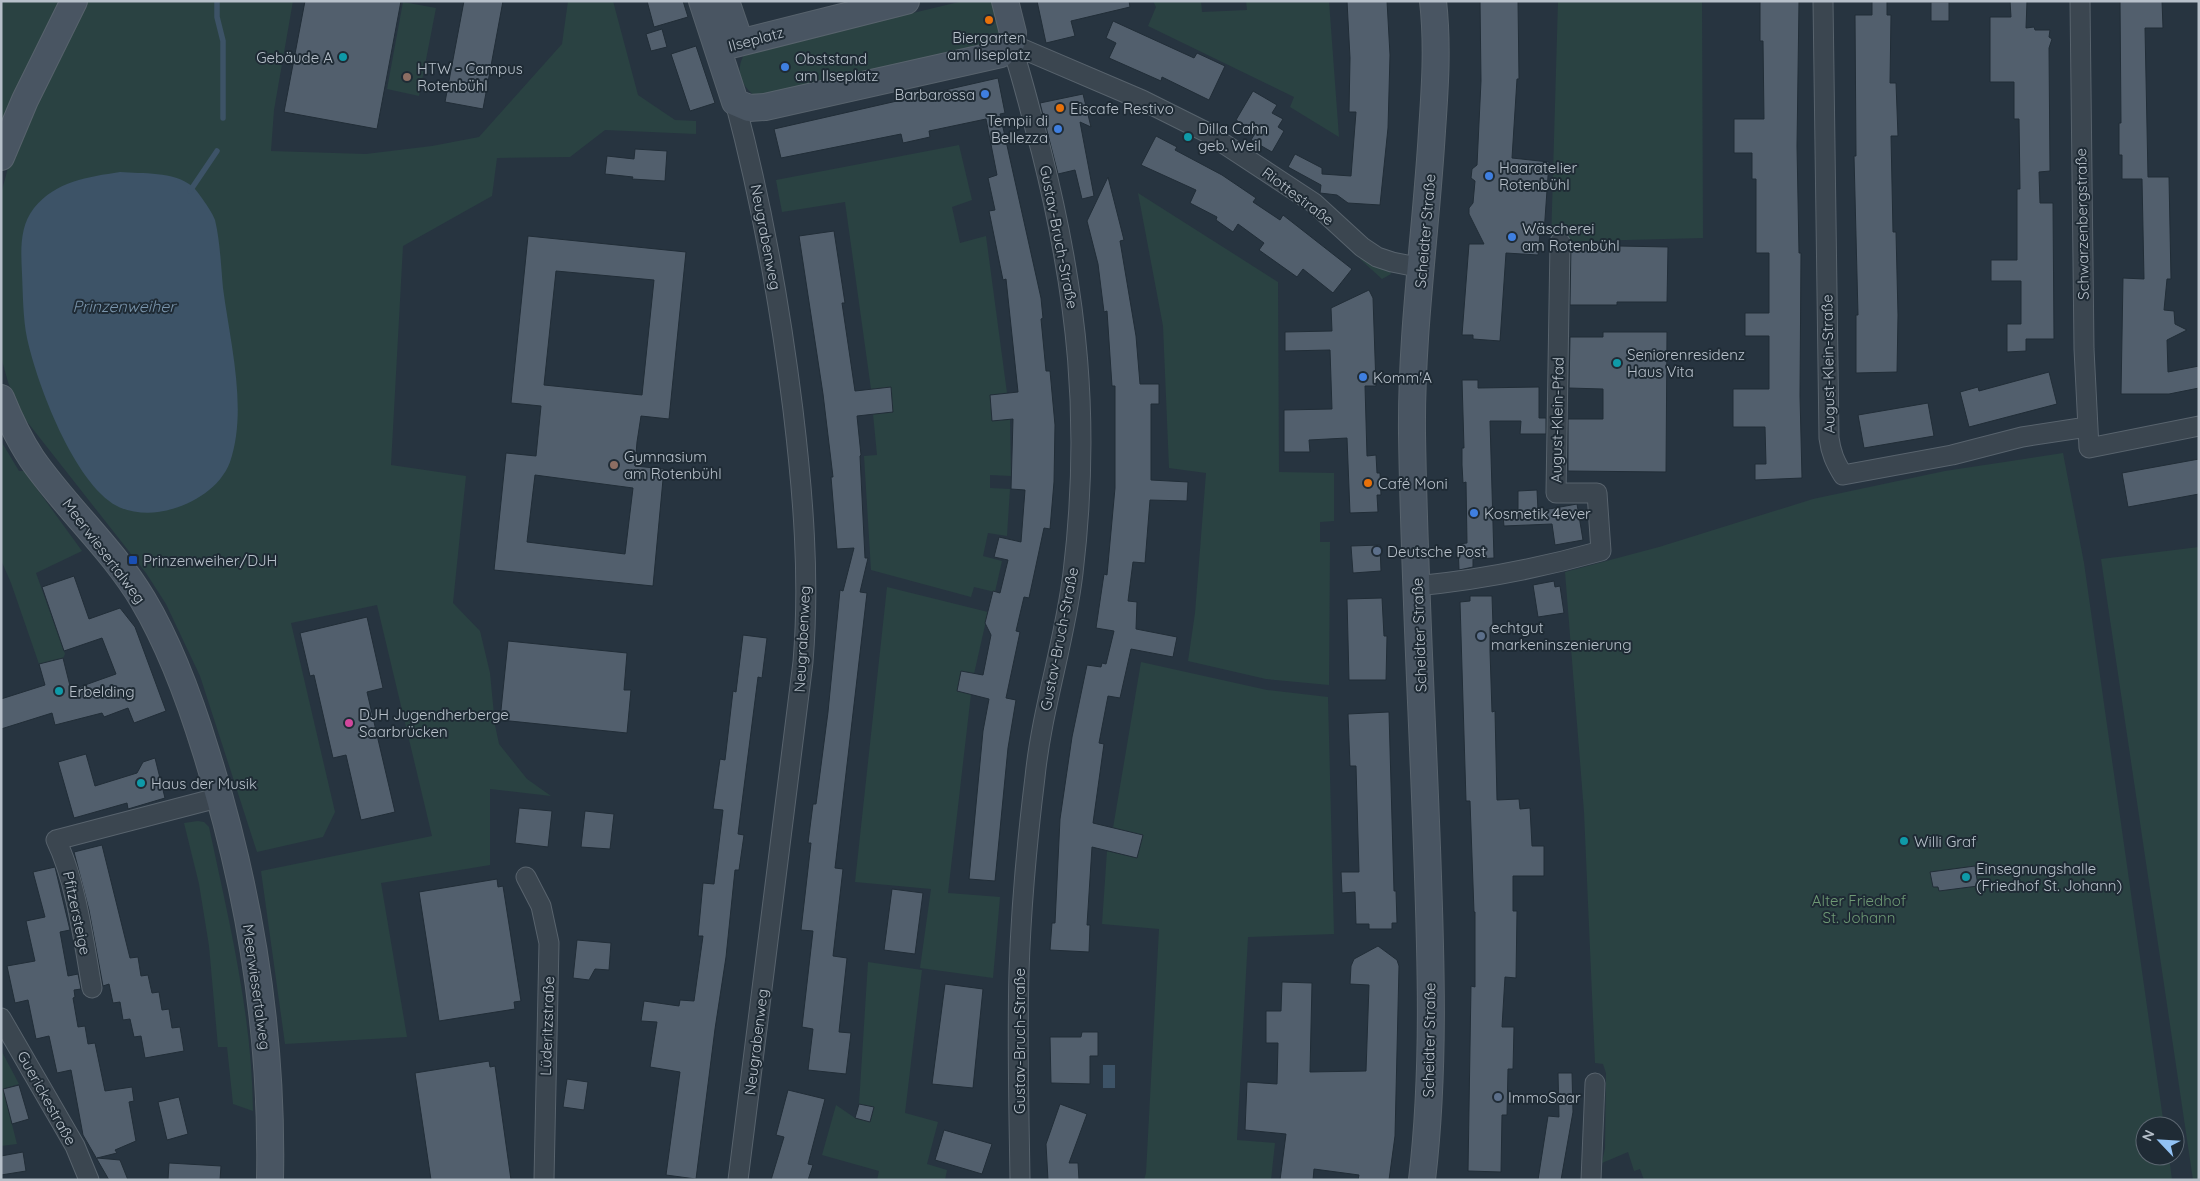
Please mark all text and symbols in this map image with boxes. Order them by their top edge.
marker: Biergarten am Ilseplatz [983,14,995,26]
street label: Ilseplatz [726,22,786,56]
place label: Biergarten am Ilseplatz [947,28,1031,64]
place label: Gebäude A [256,48,333,67]
place label: Obststand am Ilseplatz [795,49,878,85]
marker: Gebäude A [337,51,349,63]
place label: HTW - Campus Rotenbühl [417,59,523,95]
marker: Obststand am Ilseplatz [779,61,791,73]
marker: HTW - Campus Rotenbühl [401,71,413,83]
place label: Barbarossa [894,85,975,104]
marker: Barbarossa [979,88,991,100]
place label: Eiscafe Restivo [1070,99,1174,118]
marker: Eiscafe Restivo [1054,102,1066,114]
place label: Tempii di Bellezza [987,111,1048,147]
place label: Dilla Cahn geb. Weil [1198,119,1268,155]
marker: Tempii di Bellezza [1052,123,1064,135]
marker: Dilla Cahn geb. Weil [1182,131,1194,143]
street label: Schwarzenbergstraße [2071,148,2093,300]
place label: Haaratelier Rotenbühl [1499,158,1577,194]
street label: Riottestraße [1258,163,1338,229]
street label: Gustav-Bruch-Straße [1036,164,1082,310]
marker: Haaratelier Rotenbühl [1483,170,1495,182]
street label: Scheidter Straße [1411,173,1439,289]
street label: Neugrabenweg [746,183,786,291]
place label: Wäscherei am Rotenbühl [1522,219,1620,255]
marker: Wäscherei am Rotenbühl [1506,231,1518,243]
street label: August-Klein-Straße [1817,294,1839,434]
water label: Prinzenweiher [73,296,177,316]
place label: Seniorenresidenz Haus Vita [1627,345,1745,381]
street label: August-Klein-Pfad [1546,357,1568,483]
marker: Seniorenresidenz Haus Vita [1611,357,1623,369]
place label: Komm'A [1373,368,1432,387]
marker: Komm'A [1357,371,1369,383]
place label: Gymnasium am Rotenbühl [624,447,722,483]
marker: Gymnasium am Rotenbühl [608,459,620,471]
place label: Café Moni [1378,474,1448,493]
marker: Café Moni [1362,477,1374,489]
street label: Meerwiesertalweg [58,495,150,607]
place label: Kosmetik 4ever [1484,504,1591,523]
marker: Kosmetik 4ever [1468,507,1480,519]
place label: Deutsche Post [1387,542,1486,561]
marker: Deutsche Post [1371,545,1383,557]
place label: Prinzenweiher/DJH [143,551,277,570]
marker: Prinzenweiher/DJH [127,554,139,566]
street label: Gustav-Bruch-Straße [1036,566,1082,712]
street label: Scheidter Straße [1408,577,1430,693]
street label: Neugrabenweg [790,585,814,693]
place label: echtgut markeninszenierung [1491,618,1632,654]
marker: echtgut markeninszenierung [1475,630,1487,642]
place label: Erbelding [69,682,135,701]
marker: Erbelding [53,685,65,697]
place label: DJH Jugendherberge Saarbrücken [359,705,509,741]
marker: DJH Jugendherberge Saarbrücken [343,717,355,729]
place label: Haus der Musik [151,774,257,793]
marker: Haus der Musik [135,777,147,789]
place label: Willi Graf [1914,832,1977,851]
marker: Willi Graf [1898,835,1910,847]
place label: Einsegnungshalle (Friedhof St. Johann) [1976,859,2122,895]
street label: Pfitzersteige [59,869,95,957]
marker: Einsegnungshalle (Friedhof St. Johann) [1960,871,1972,883]
park label: Alter Friedhof St. Johann [1812,891,1907,927]
street label: Meerwiesertalweg [239,923,275,1051]
street label: Gustav-Bruch-Straße [1010,968,1029,1114]
street label: Lüderitzstraße [536,976,558,1076]
street label: Scheidter Straße [1419,983,1439,1097]
street label: Neugrabenweg [740,988,772,1096]
street label: Guerickestraße [13,1048,81,1148]
place label: ImmoSaar [1508,1088,1581,1107]
marker: ImmoSaar [1492,1091,1504,1103]
north arrow [2135,1116,2185,1166]
text: N [2138,1127,2159,1144]

